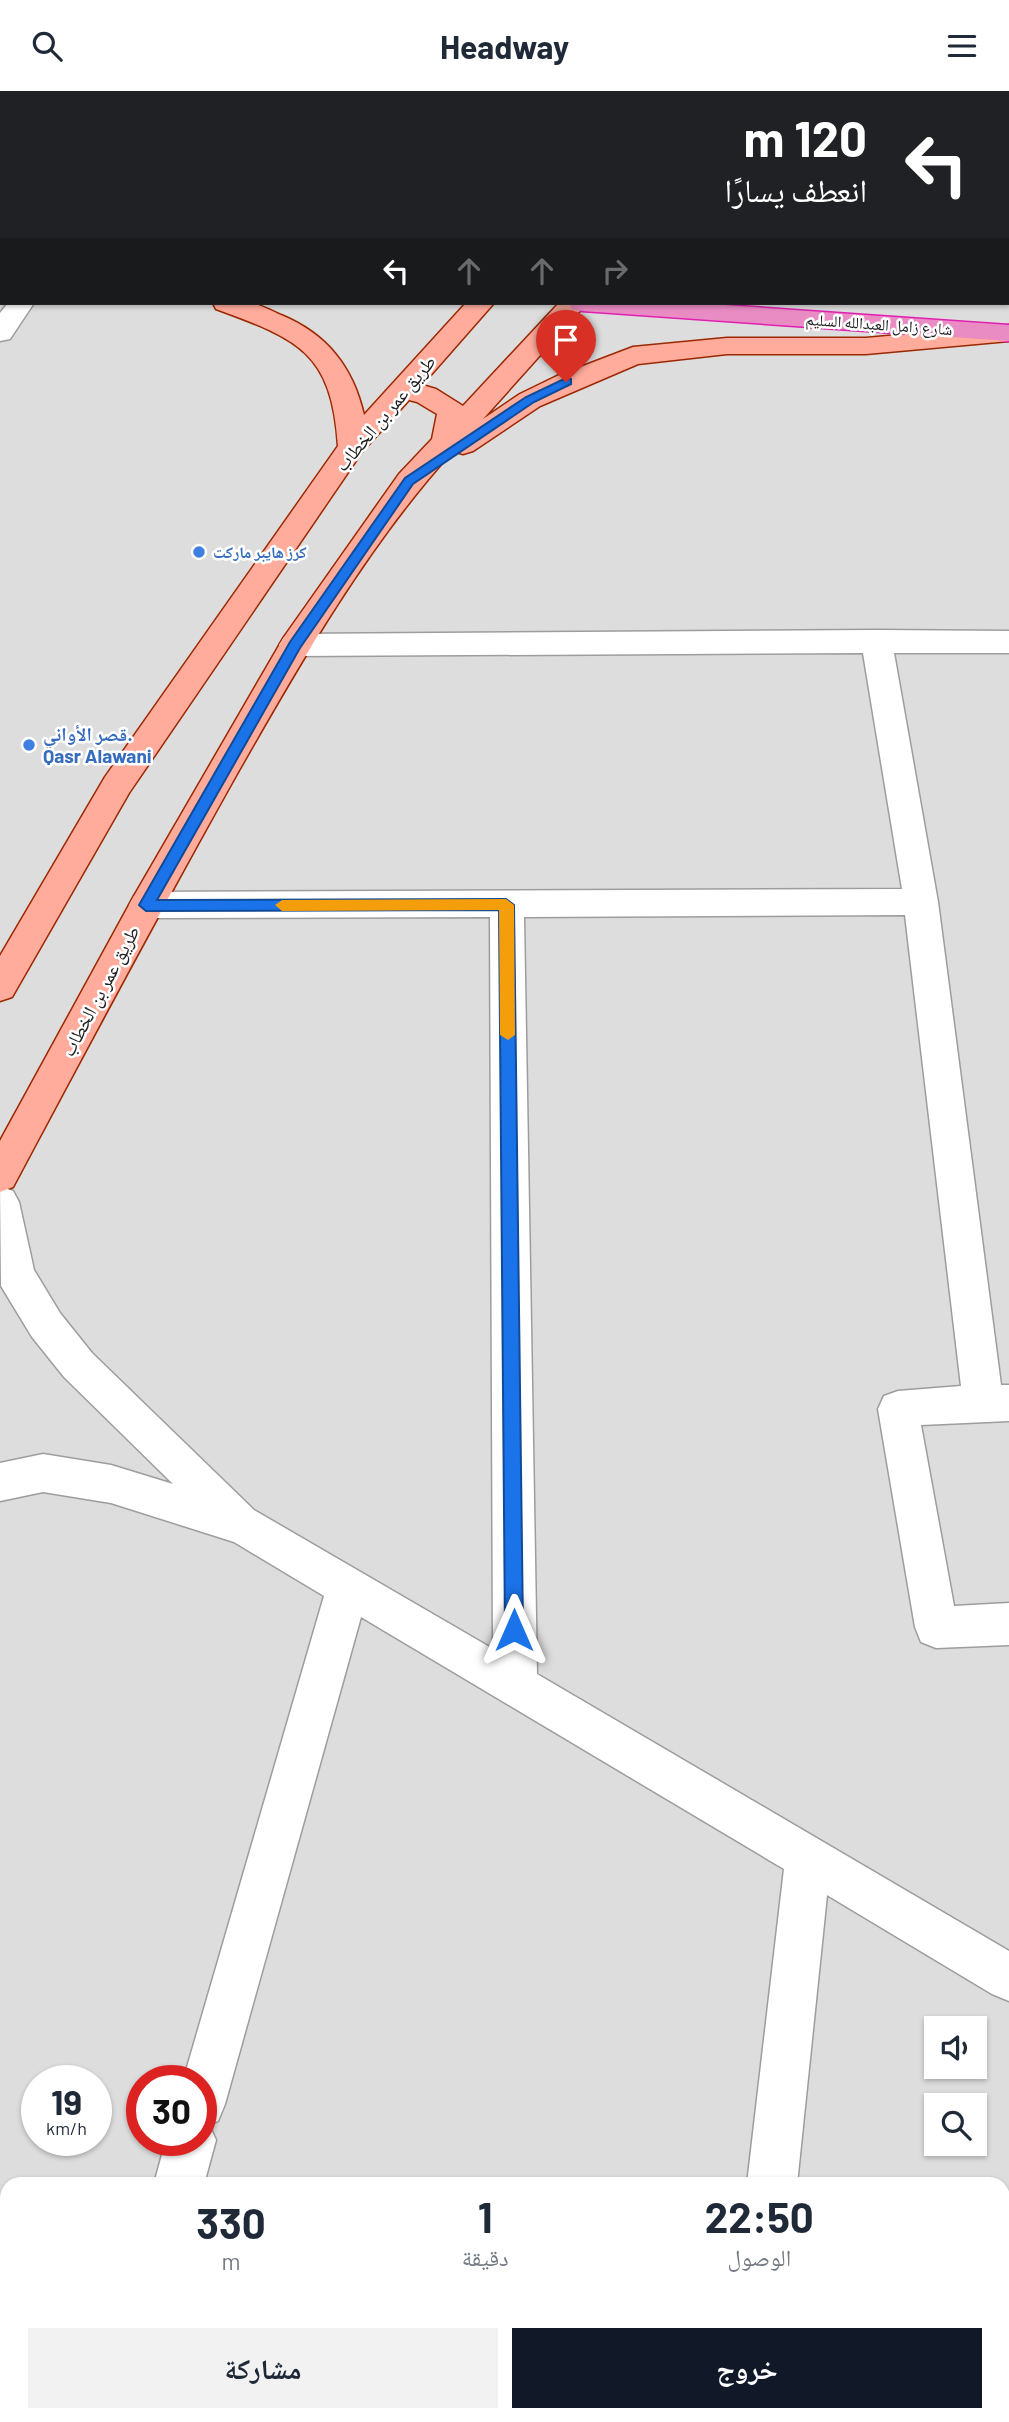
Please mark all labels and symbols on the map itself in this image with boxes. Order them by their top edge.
street label: شارع زامل العبدالله السليم [805,309,953,340]
pin [536,310,596,382]
street label: طريق عمر بن الخطاب [329,350,441,476]
place label: كرز هايبر ماركت [213,542,307,562]
marker: كرز هايبر ماركت [191,544,207,560]
place label: قصر الأواني. Qasr Alawani [43,722,152,767]
marker: قصر الأواني. Qasr Alawani [21,737,37,753]
street label: طريق عمر بن الخطاب [56,922,144,1060]
position arrow [477,1593,551,1667]
speed limit sign: 30 [126,2065,217,2156]

